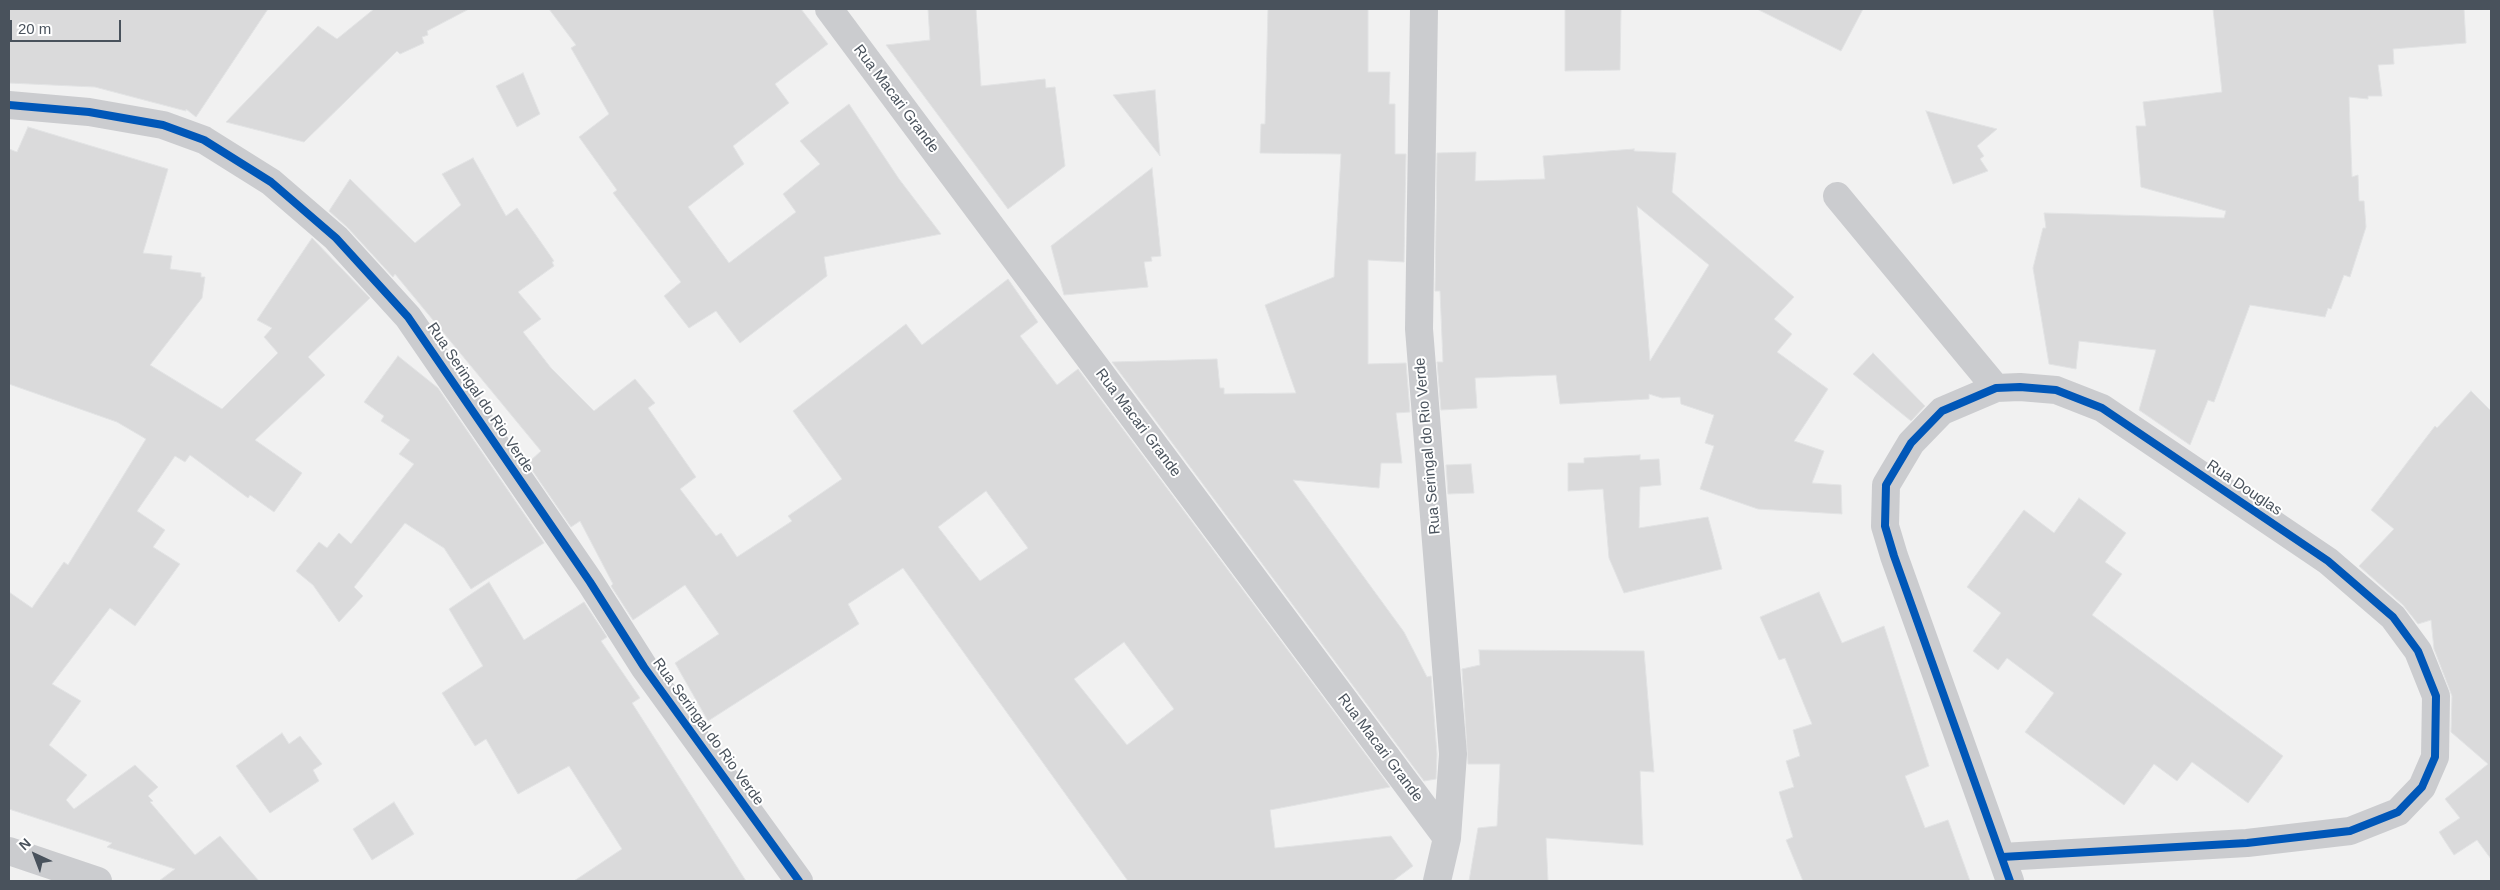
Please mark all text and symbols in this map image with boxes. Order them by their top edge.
scale bar [12,10,124,42]
text: 20 m [18,20,51,37]
street label: Rua Macari Grande [849,41,943,157]
street label: Rua Seringal do Rio Verde [423,319,537,477]
street label: Rua Seringal do Rio Verde [1411,357,1445,535]
street label: Rua Macari Grande [1091,365,1185,481]
street label: Rua Douglas [2203,456,2285,520]
street label: Rua Seringal do Rio Verde [649,655,767,809]
street label: Rua Macari Grande [1333,690,1427,806]
north arrow [10,830,60,880]
text: N [16,835,34,853]

